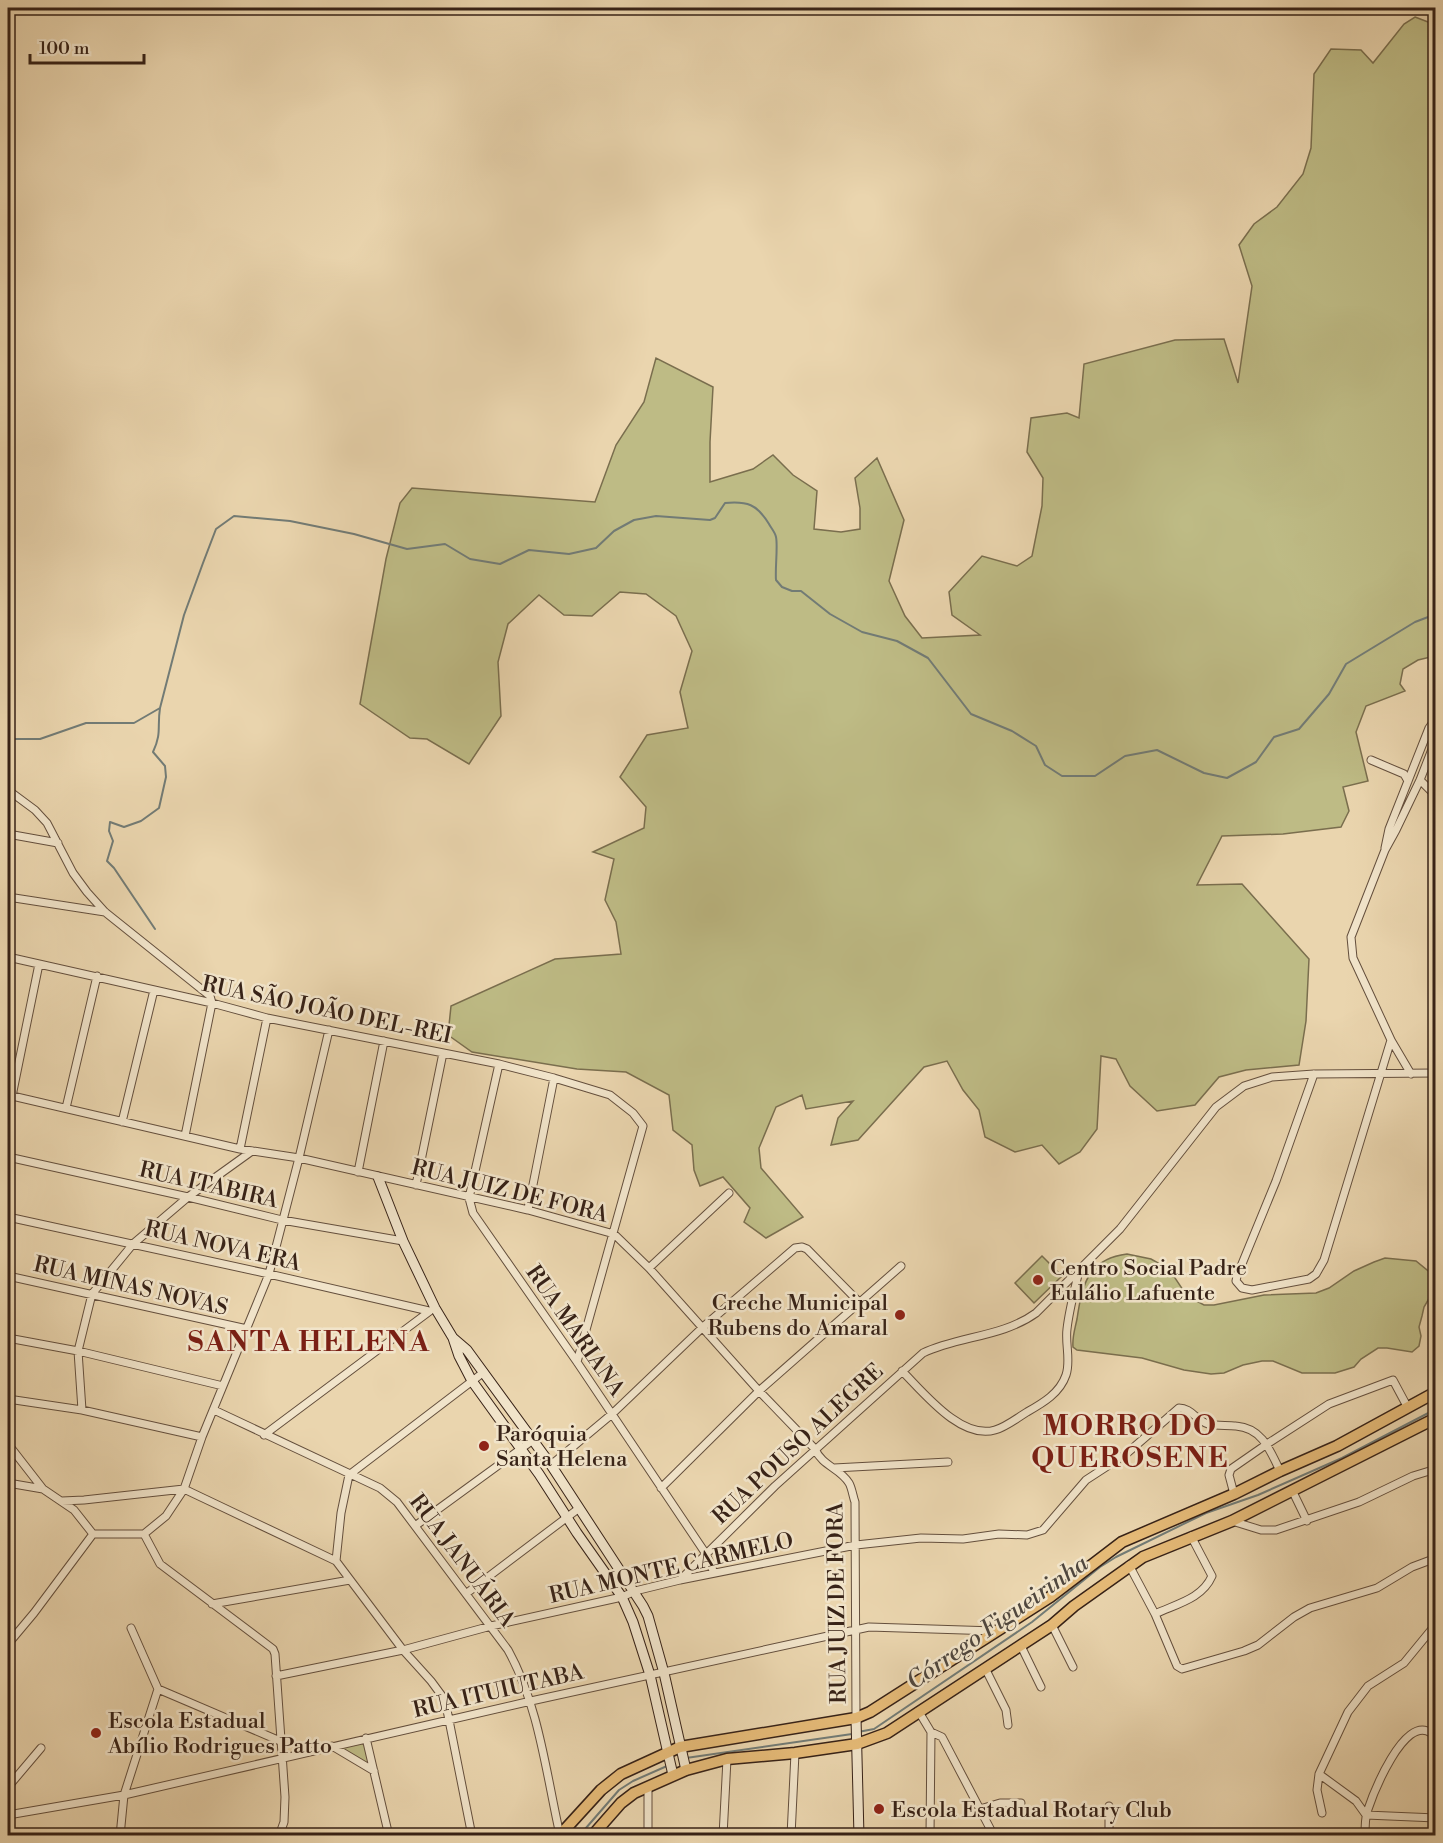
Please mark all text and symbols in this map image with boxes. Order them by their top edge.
scale bar [30,27,144,65]
text: 100 m [39,37,90,60]
street label: RUA SÃO JOÃO DEL-REI [199,970,455,1050]
street label: RUA JUIZ DE FORA [409,1154,612,1229]
street label: RUA ITABIRA [136,1156,282,1215]
street label: RUA NOVA ERA [142,1215,304,1278]
street label: RUA MINAS NOVAS [31,1251,231,1322]
place label: Centro Social Padre Eulálio Lafuente [1050,1255,1247,1307]
street label: RUA MARIANA [519,1260,631,1403]
marker: Centro Social Padre Eulálio Lafuente [1031,1273,1045,1287]
place label: Creche Municipal Rubens do Amaral [707,1290,888,1342]
marker: Creche Municipal Rubens do Amaral [893,1308,907,1322]
district label: SANTA HELENA [188,1325,430,1360]
street label: RUA POUSO ALEGRE [707,1358,889,1530]
district label: MORRO DO QUEROSENE [1031,1409,1229,1476]
place label: Paróquia Santa Helena [496,1421,628,1473]
marker: Paróquia Santa Helena [477,1439,491,1453]
street label: RUA JANUÁRIA [403,1488,522,1633]
street label: RUA JUIZ DE FORA [822,1501,853,1704]
street label: RUA MONTE CARMELO [547,1527,796,1610]
water label: Córrego Figueirinha [901,1548,1095,1697]
street label: RUA ITUIUTABA [410,1658,587,1724]
place label: Escola Estadual Abílio Rodrigues Patto [107,1708,332,1760]
marker: Escola Estadual Abílio Rodrigues Patto [89,1726,103,1740]
place label: Escola Estadual Rotary Club [891,1797,1172,1824]
marker: Escola Estadual Rotary Club [872,1802,886,1816]

